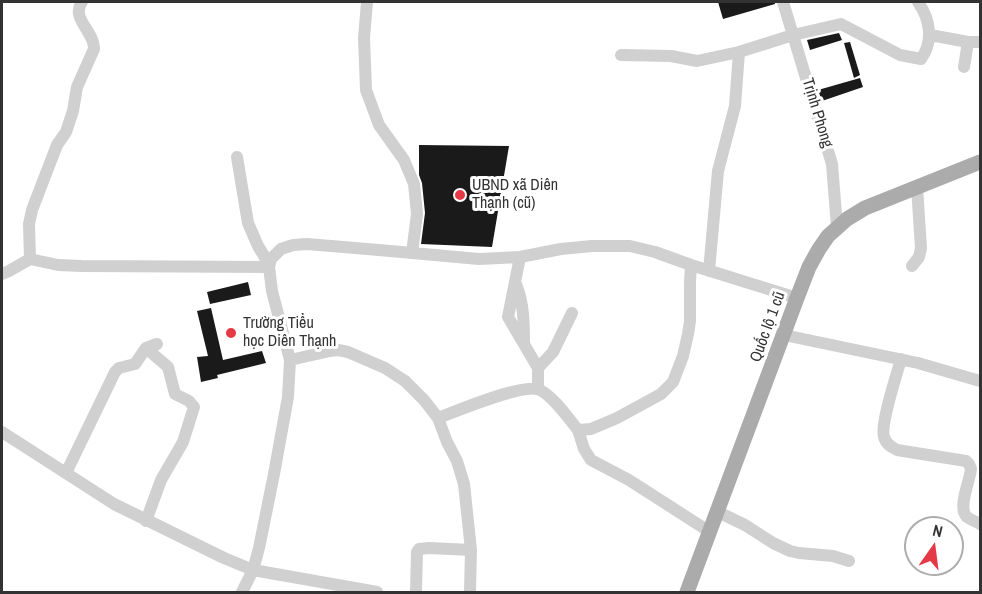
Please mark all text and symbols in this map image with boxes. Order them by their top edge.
street label: Trịnh Phong [797,76,837,150]
place label: UBND xã Diên Thạnh (cũ) [472,176,558,214]
marker: UBND xã Diên Thạnh (cũ) [453,188,467,202]
street label: Quốc lộ 1 cũ [746,289,790,365]
place label: Trường Tiểu học Diên Thạnh [243,314,336,352]
marker: Trường Tiểu học Diên Thạnh [224,326,238,340]
north arrow [904,516,964,576]
text: N [931,519,945,542]

